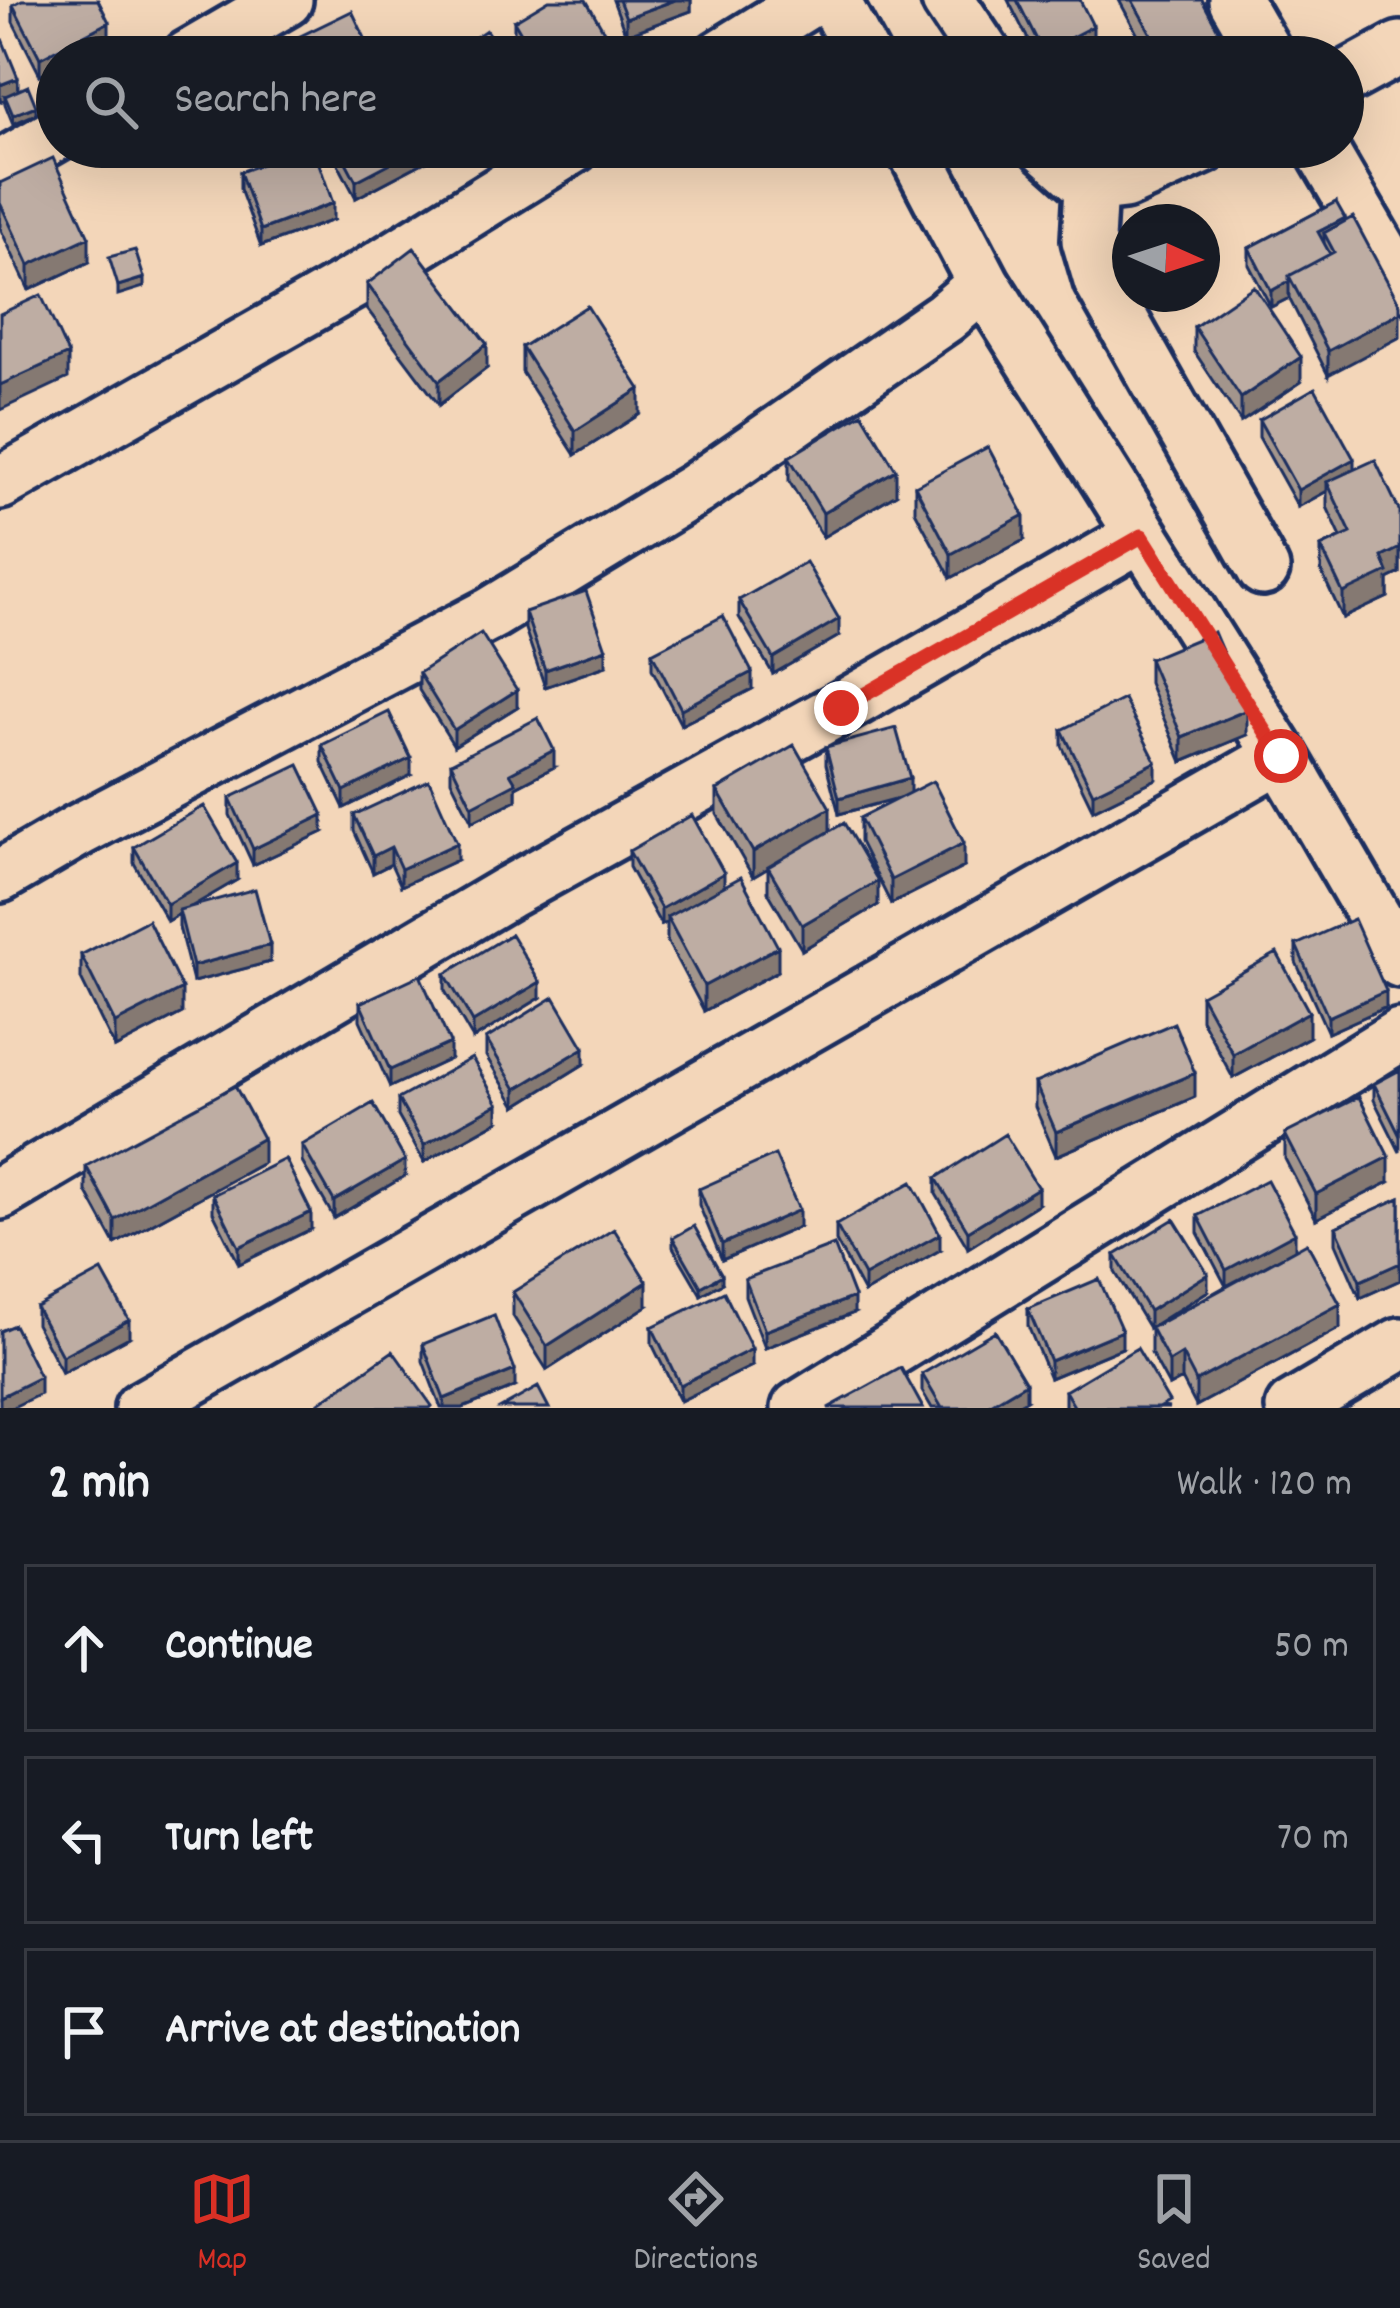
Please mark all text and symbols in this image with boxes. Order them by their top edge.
search box [36,36,1364,168]
icon: search [78,69,144,135]
text: Search here [174,70,377,134]
north arrow [1112,204,1220,312]
route end [814,681,868,735]
route start [1254,729,1308,783]
text: 2 min [48,1450,150,1522]
text: Walk · 120 m [1177,1459,1352,1514]
icon: ahead [51,1615,117,1681]
text: Continue [165,1616,313,1680]
text: 50 m [1274,1621,1349,1676]
icon: left [51,1807,117,1873]
text: Turn left [165,1808,313,1872]
text: 70 m [1277,1813,1349,1868]
icon: arrive [51,1999,117,2065]
text: Arrive at destination [165,2000,520,2064]
tab: Map [189,2166,255,2285]
tab: Directions [634,2166,759,2285]
tab: Saved [1137,2166,1211,2285]

